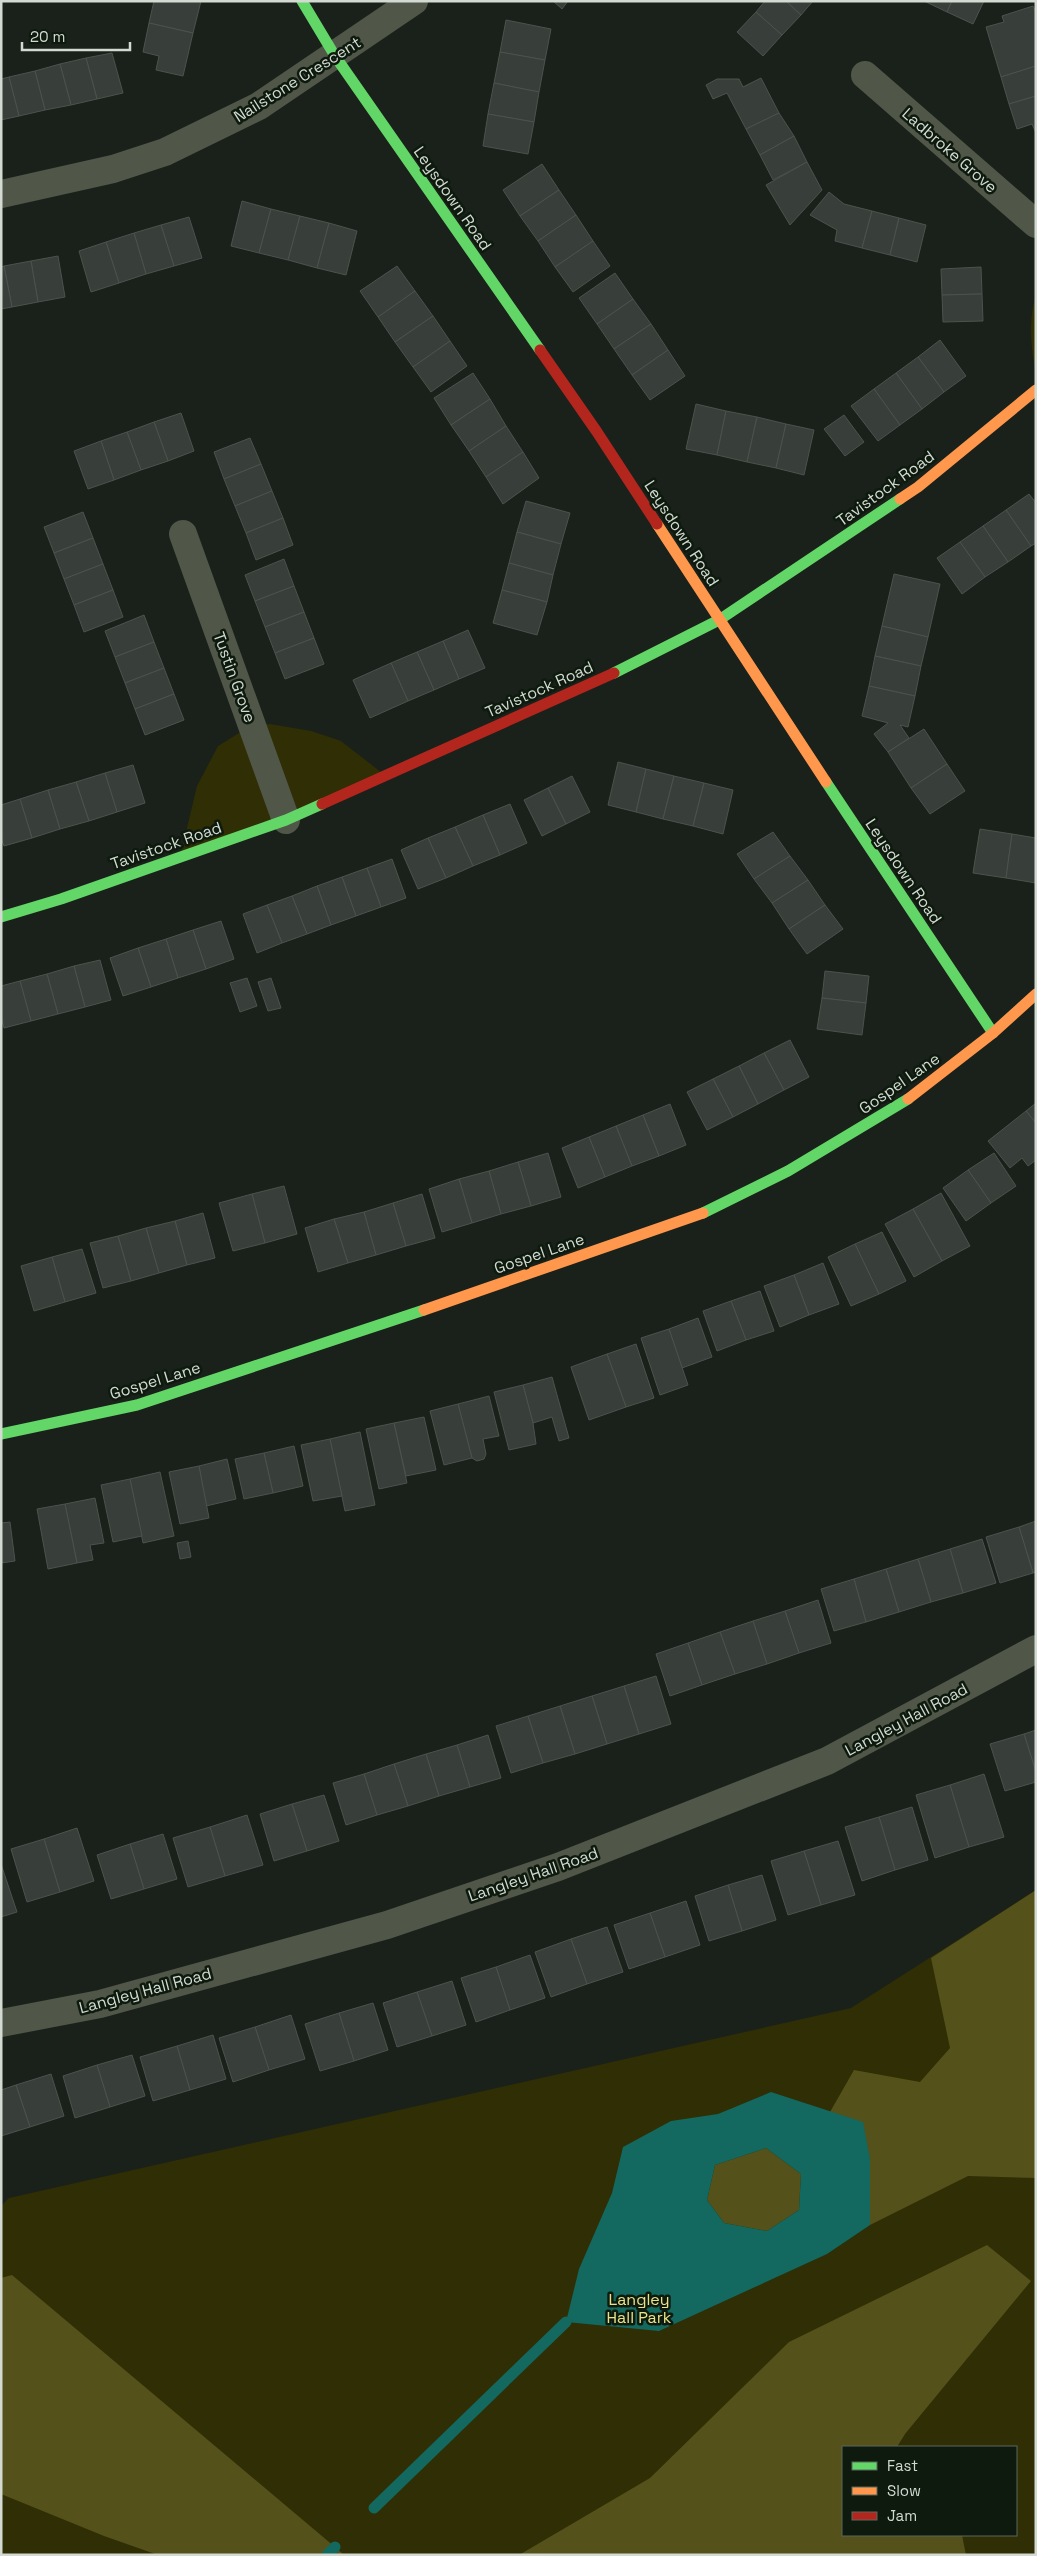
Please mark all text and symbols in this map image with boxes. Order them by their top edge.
scale bar [22,20,130,52]
text: 20 m [30,27,65,46]
street label: Nailstone Crescent [230,32,365,127]
street label: Ladbroke Grove [898,103,1002,197]
street label: Leysdown Road [409,142,496,254]
street label: Tavistock Road [832,446,938,531]
street label: Leysdown Road [639,476,724,590]
street label: Tustin Grove [208,629,261,725]
street label: Tavistock Road [482,656,597,723]
street label: Leysdown Road [861,815,947,928]
street label: Tavistock Road [108,817,224,874]
street label: Gospel Lane [855,1048,944,1119]
street label: Gospel Lane [491,1228,587,1279]
street label: Gospel Lane [107,1357,203,1404]
street label: Langley Hall Road [841,1678,971,1761]
street label: Langley Hall Road [465,1842,601,1907]
street label: Langley Hall Road [77,1963,214,2018]
park label: Langley Hall Park [607,2289,672,2328]
legend [842,2446,1017,2536]
text: Fast [887,2456,918,2475]
text: Slow [887,2481,921,2500]
text: Jam [887,2506,917,2525]

